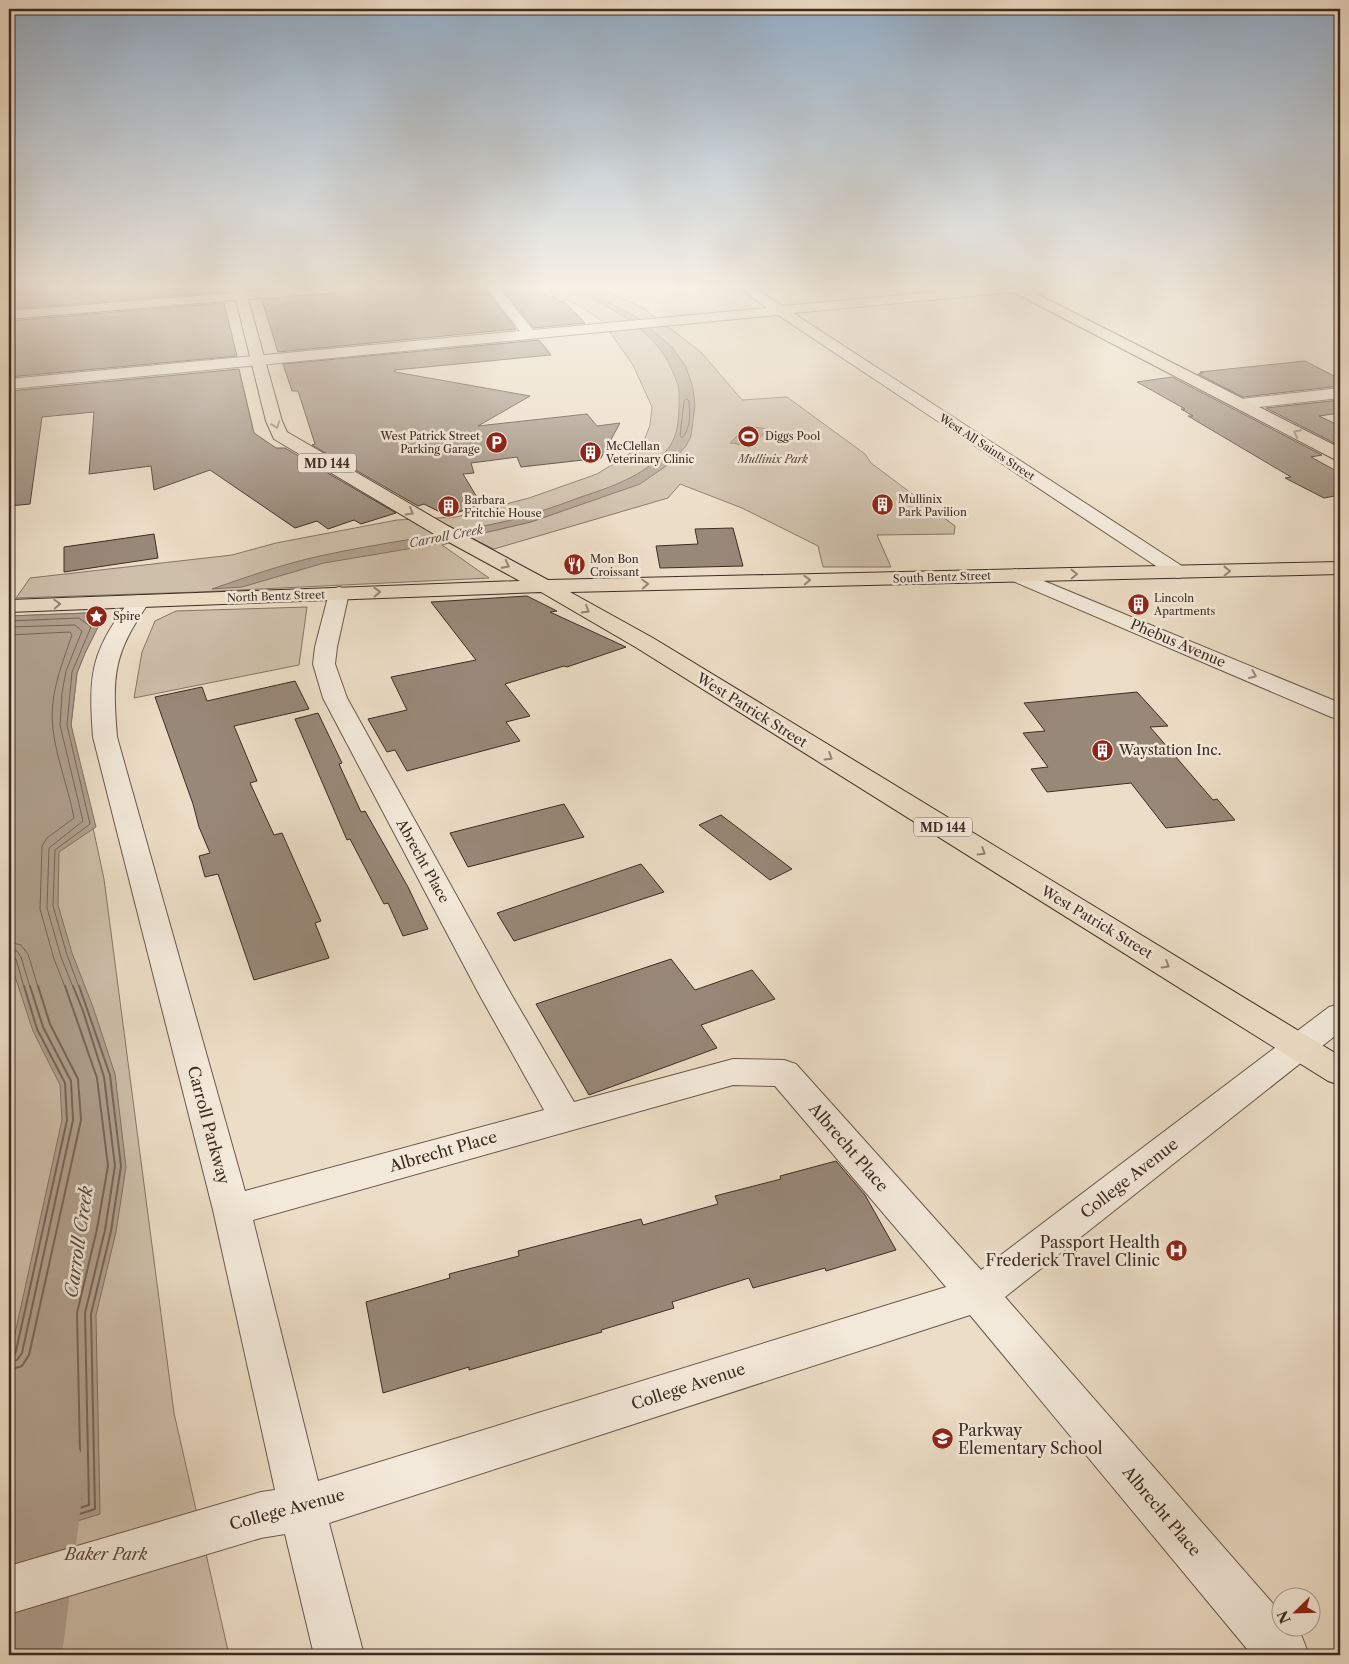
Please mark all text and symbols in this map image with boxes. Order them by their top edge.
street label: West All Saints Street [936,410,1038,483]
one-way arrow [270,420,280,429]
sports icon: Diggs Pool [737,424,761,448]
place label: West Patrick Street Parking Garage [379,429,480,456]
place label: Diggs Pool [765,429,821,443]
one-way arrow [1293,429,1302,439]
parking icon: West Patrick Street Parking Garage [484,430,508,454]
place label: McClellan Veterinary Clinic [605,439,695,466]
building icon: McClellan Veterinary Clinic [578,440,602,464]
park label: Mullinix Park [736,452,808,466]
road number: MD 144 [298,453,356,472]
place label: Mullinix Park Pavilion [898,492,967,519]
place label: Barbara Fritchie House [464,493,542,520]
building icon: Mullinix Park Pavilion [870,493,894,517]
building icon: Barbara Fritchie House [436,494,460,518]
one-way arrow [405,506,414,516]
water label: Carroll Creek [408,521,485,551]
place label: Mon Bon Croissant [590,552,639,579]
restaurant icon: Mon Bon Croissant [562,553,586,577]
one-way arrow [500,559,509,569]
one-way arrow [1224,566,1231,576]
street label: South Bentz Street [893,568,991,586]
one-way arrow [1071,569,1079,579]
one-way arrow [804,575,811,585]
one-way arrow [641,579,649,590]
street label: North Bentz Street [227,587,325,605]
one-way arrow [374,587,382,597]
place label: Lincoln Apartments [1153,591,1215,618]
building icon: Lincoln Apartments [1126,592,1150,616]
one-way arrow [54,598,62,609]
one-way arrow [580,603,589,613]
place icon: Spire [85,604,109,628]
place label: Spire [113,609,140,623]
street label: Phebus Avenue [1128,615,1229,671]
street label: West Patrick Street [693,668,811,751]
one-way arrow [1248,668,1257,679]
building icon: Waystation Inc. [1091,738,1115,762]
place label: Waystation Inc. [1118,741,1221,759]
one-way arrow [824,751,833,761]
street label: Abrecht Place [392,815,454,906]
road number: MD 144 [914,818,972,836]
one-way arrow [977,846,986,856]
street label: West Patrick Street [1037,881,1156,962]
one-way arrow [1160,958,1169,968]
street label: Carroll Parkway [184,1064,235,1187]
street label: Albrecht Place [804,1098,893,1196]
street label: Albrecht Place [386,1126,499,1176]
street label: College Avenue [1076,1134,1182,1222]
water label: Carroll Creek [60,1184,98,1299]
place label: Passport Health Frederick Travel Clinic [986,1232,1160,1270]
hospital icon: Passport Health Frederick Travel Clinic [1164,1239,1188,1263]
street label: College Avenue [629,1358,747,1414]
place label: Parkway Elementary School [958,1420,1103,1458]
school or university icon: Parkway Elementary School [930,1427,954,1451]
street label: Albrecht Place [1118,1461,1205,1560]
street label: College Avenue [227,1484,347,1534]
park label: Baker Park [63,1544,148,1564]
north arrow [1272,1586,1322,1636]
text: N [1273,1608,1295,1626]

